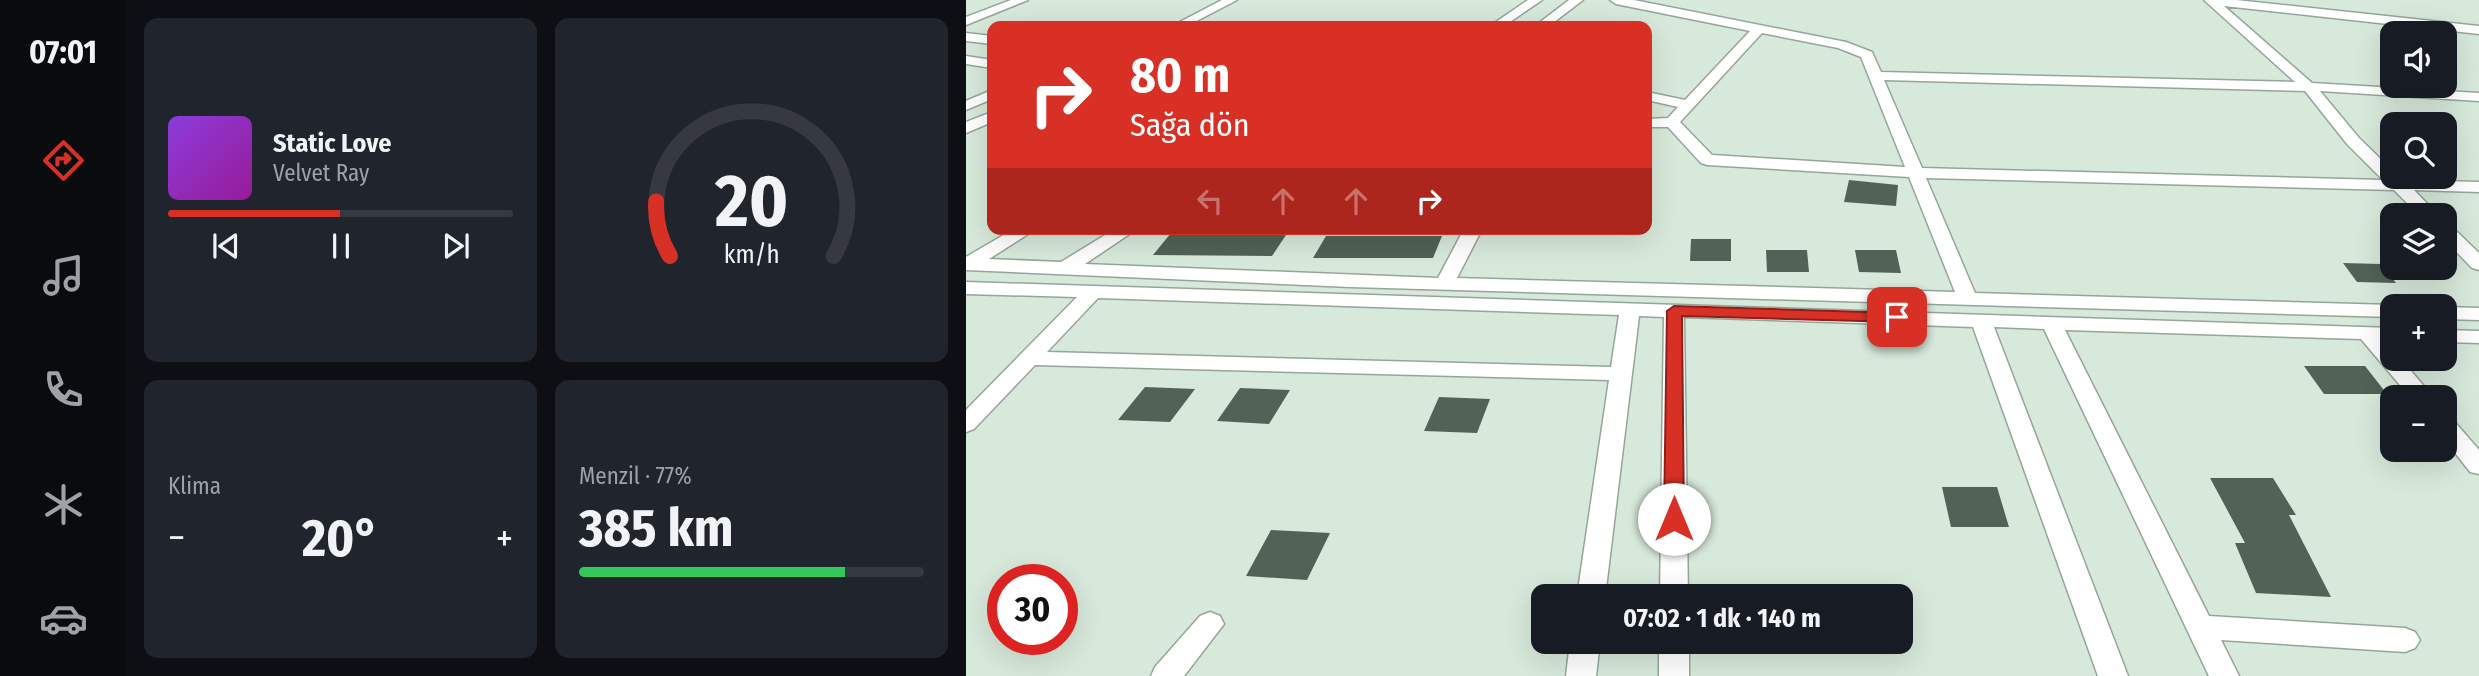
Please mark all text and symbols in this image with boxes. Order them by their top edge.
map controls [2380,21,2457,462]
button: sound [2380,21,2457,98]
text: 07:01 [29,33,97,71]
text: 80 m [1130,46,1230,105]
icon: right [1015,49,1106,140]
text: Sağa dön [1130,106,1250,144]
button: search [2380,112,2457,189]
text: Static Love [273,128,391,159]
icon: directions [39,136,88,185]
text: Velvet Ray [273,159,369,187]
text: 20 [714,159,788,246]
icon: left [1191,182,1229,220]
icon: ahead [1264,182,1302,220]
icon: ahead [1337,182,1375,220]
icon: right [1410,182,1448,220]
button: layers [2380,203,2457,280]
icon: previous [207,227,245,265]
icon: pause [322,227,360,265]
icon: next [437,227,475,265]
text: km/h [724,240,779,270]
icon: music [39,251,88,300]
pin [1867,287,1927,347]
button: + [2380,294,2457,371]
icon: arrive [1878,298,1916,336]
icon: phone [39,365,88,414]
button: − [2380,385,2457,462]
text: Menzil · 77% [579,462,692,490]
text: Klima [168,472,221,500]
icon: climate [39,480,88,529]
position arrow [1637,482,1711,556]
text: 385 km [579,497,734,560]
text: 20° [302,507,379,570]
text: − [168,515,185,561]
text: + [496,515,513,561]
speed limit sign: 30 [987,564,1078,655]
icon: car [39,594,88,643]
text: 07:02 · 1 dk · 140 m [1623,603,1821,634]

